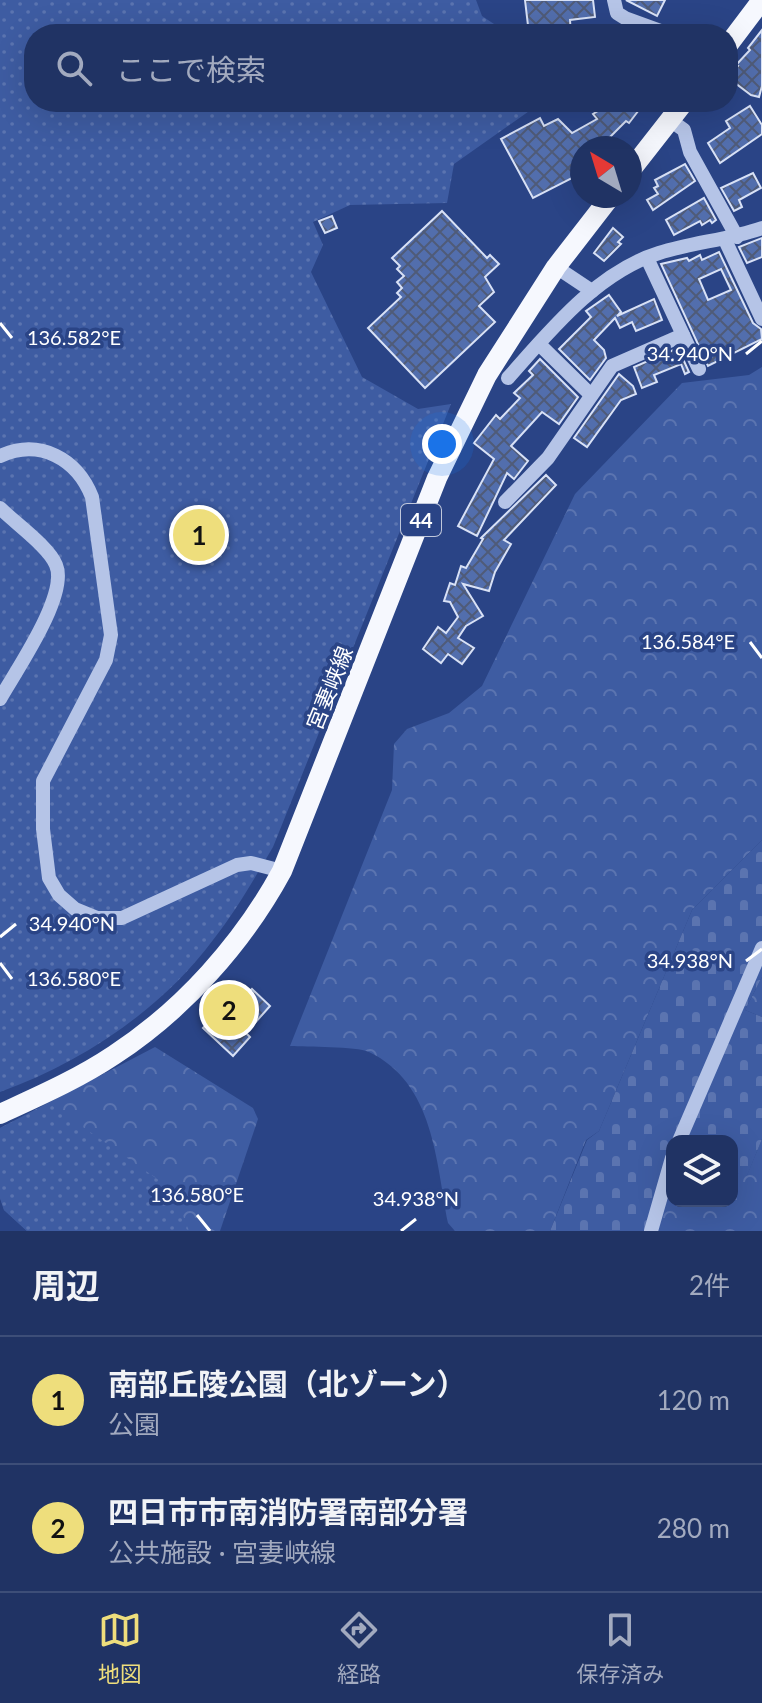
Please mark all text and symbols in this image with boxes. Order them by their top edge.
search box [24,24,738,112]
icon: search [52,46,96,90]
text: ここで検索 [116,51,266,87]
north arrow [570,136,642,208]
text: 136.582°E [27,325,121,349]
text: 34.940°N [647,341,733,365]
your location [422,424,462,464]
road number: 44 [401,504,441,536]
pin: 1 [173,505,225,565]
text: 136.584°E [641,629,735,653]
street label: 宮妻峡線 [300,642,358,734]
text: 34.940°N [29,911,115,935]
text: 34.938°N [647,948,733,972]
text: 136.580°E [27,966,121,990]
pin: 2 [203,980,255,1040]
map controls [666,1135,738,1207]
button: layers [666,1135,738,1207]
text: 136.580°E [150,1182,244,1206]
text: 34.938°N [373,1186,459,1210]
text: 周辺 [32,1264,100,1305]
text: 2件 [689,1269,730,1301]
text: 南部丘陵公園（北ゾーン） [108,1365,467,1401]
text: 1 [50,1384,66,1416]
text: 120 m [657,1384,730,1416]
text: 公園 [108,1408,160,1440]
text: 四日市市南消防署南部分署 [108,1493,468,1529]
text: 2 [50,1512,66,1544]
text: 280 m [657,1512,730,1544]
text: 公共施設 · 宮妻峡線 [108,1536,336,1568]
tab: 地図 [98,1608,142,1688]
tab: 経路 [337,1608,381,1688]
tab: 保存済み [576,1608,664,1688]

